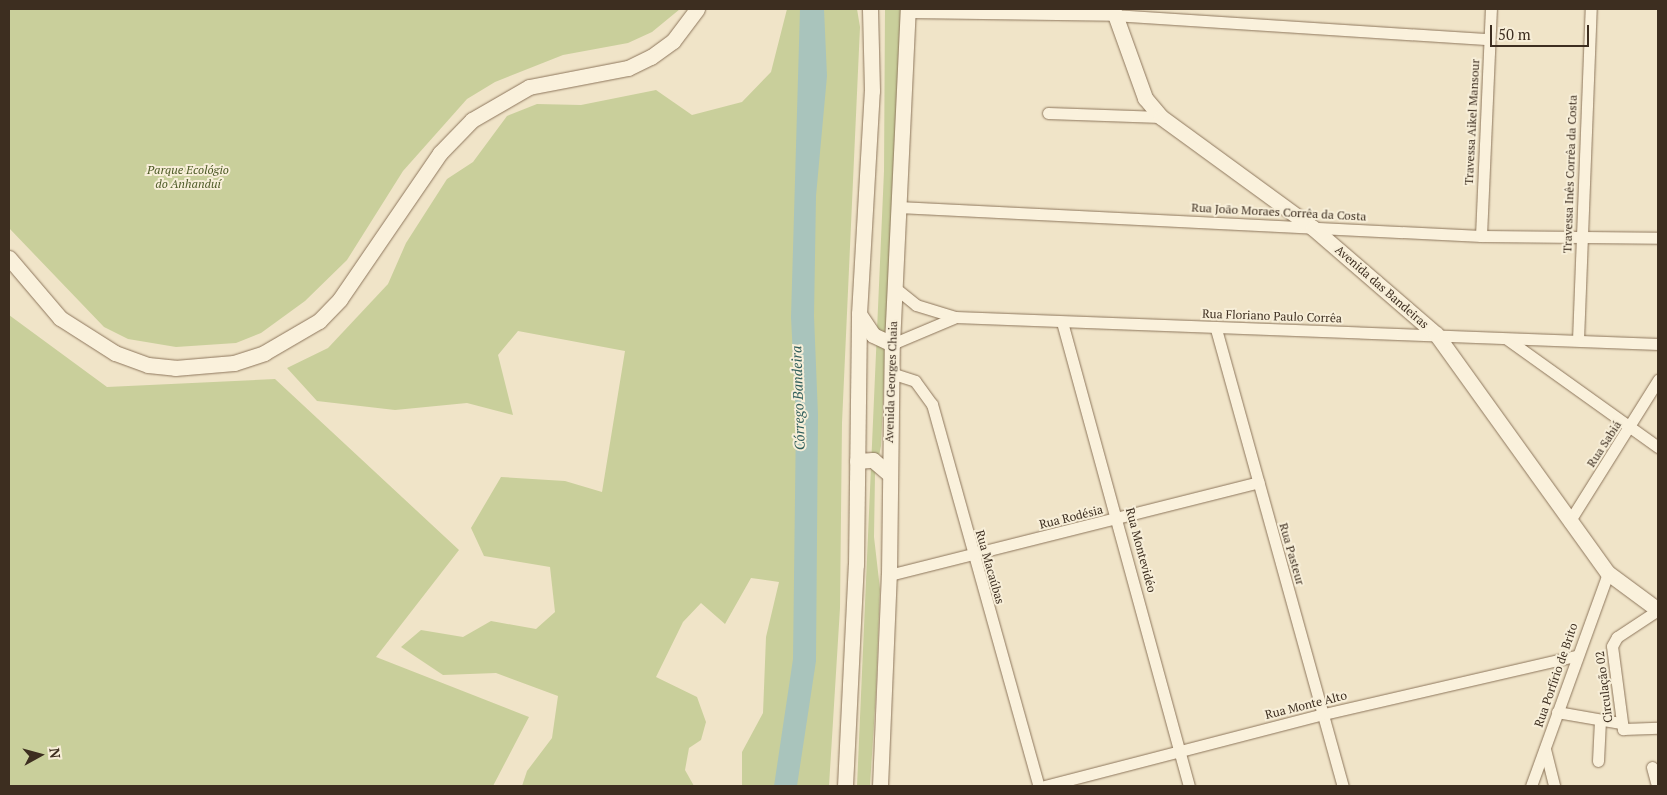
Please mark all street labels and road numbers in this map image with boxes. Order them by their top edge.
street label: Travessa Aikel Mansour [1462,59,1482,185]
street label: Travessa Inês Corrêa da Costa [1560,95,1580,253]
street label: Rua João Moraes Corrêa da Costa [1191,200,1367,224]
street label: Avenida das Bandeiras [1332,242,1432,332]
street label: Rua Floriano Paulo Corrêa [1202,306,1342,326]
street label: Avenida Georges Chaia [882,321,900,443]
street label: Rua Sabiá [1584,418,1624,470]
street label: Rua Rodésia [1038,502,1104,532]
street label: Rua Montevidéo [1123,506,1159,594]
street label: Rua Pasteur [1276,521,1308,587]
street label: Rua Macaúbas [973,528,1007,606]
street label: Rua Porfírio de Brito [1531,621,1581,729]
street label: Circulação 02 [1592,650,1616,724]
street label: Rua Monte Alto [1264,688,1348,722]

